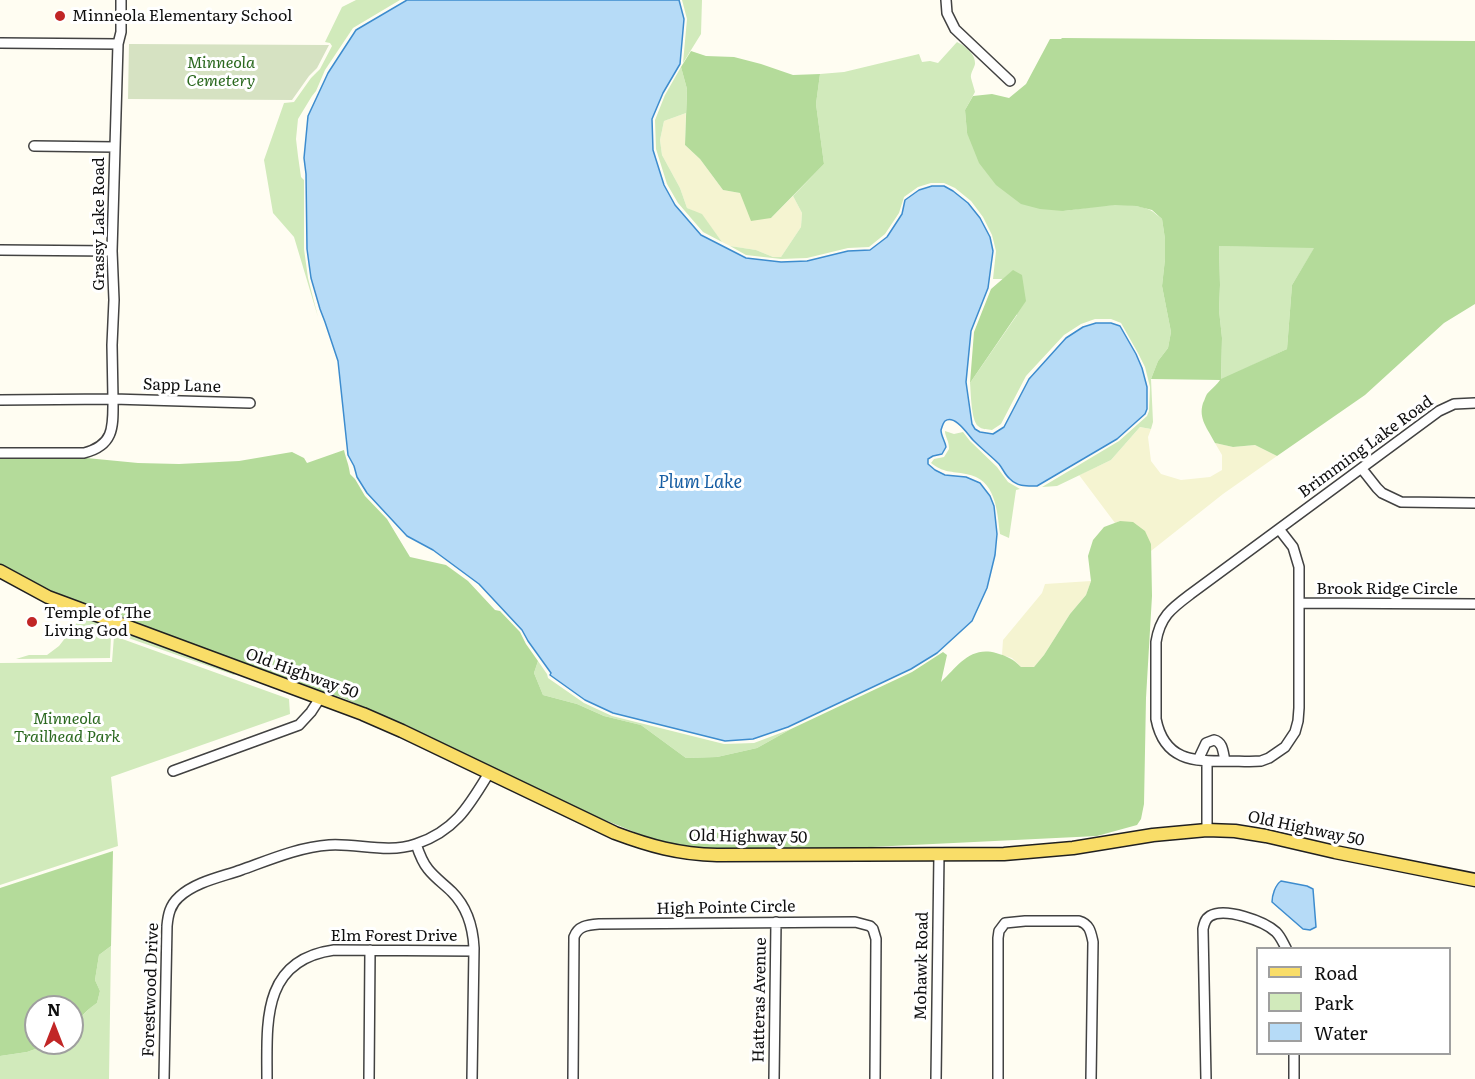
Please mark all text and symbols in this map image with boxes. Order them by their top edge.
place label: Minneola Elementary School [72,6,292,26]
marker: Minneola Elementary School [53,9,67,23]
park label: Minneola Cemetery [187,53,255,91]
street label: Grassy Lake Road [89,157,109,291]
street label: Sapp Lane [143,375,221,397]
street label: Brimming Lake Road [1295,392,1437,502]
water label: Plum Lake [658,472,742,494]
street label: Brook Ridge Circle [1316,579,1458,599]
place label: Temple of The Living God [44,603,151,641]
marker: Temple of The Living God [25,615,39,629]
street label: Old Highway 50 [243,645,361,703]
park label: Minneola Trailhead Park [14,709,120,747]
street label: Old Highway 50 [1246,807,1366,851]
street label: Old Highway 50 [688,826,808,848]
street label: High Pointe Circle [656,897,796,919]
street label: Mohawk Road [911,911,933,1021]
street label: Forestwood Drive [139,923,163,1057]
street label: Elm Forest Drive [331,926,457,946]
street label: Hatteras Avenue [749,937,771,1063]
legend [1256,947,1451,1055]
text: Road [1314,959,1358,986]
text: Park [1314,989,1353,1016]
north arrow [24,995,84,1055]
text: N [47,997,61,1021]
text: Water [1314,1019,1367,1046]

